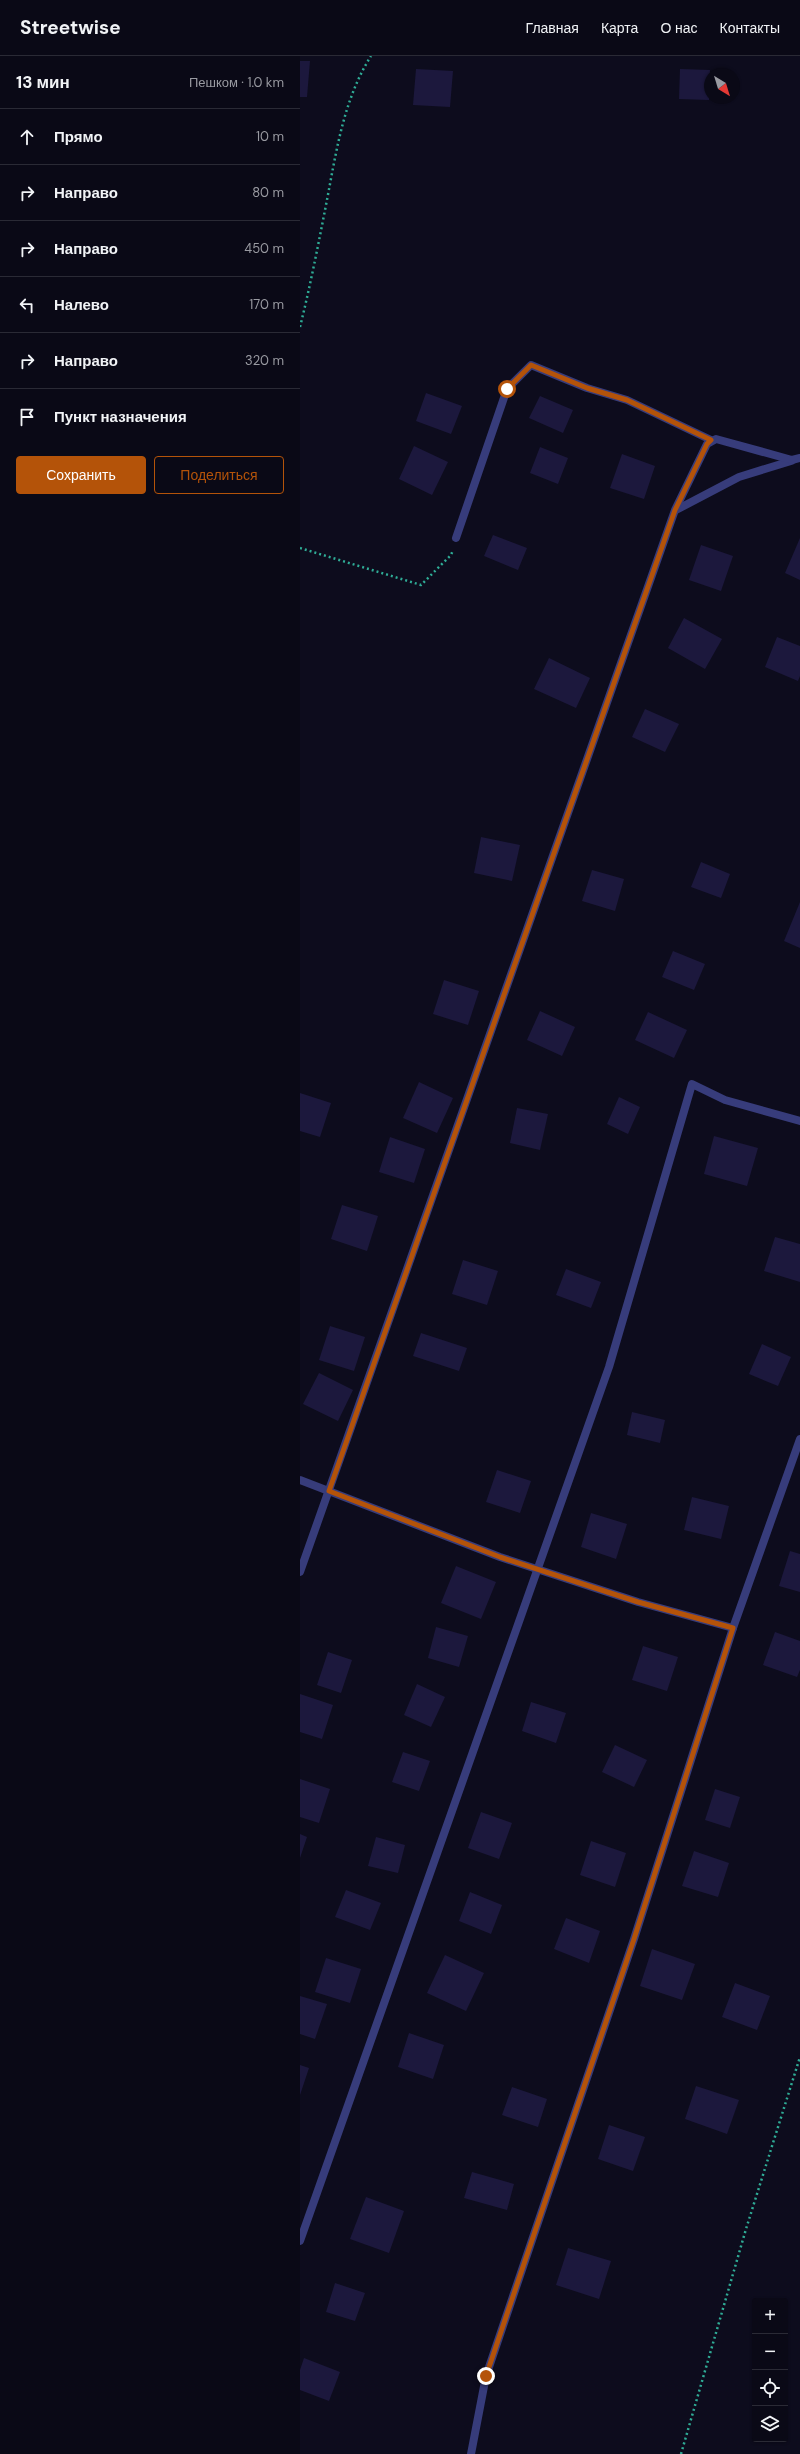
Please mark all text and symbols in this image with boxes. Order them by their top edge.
text: Streetwise [20,15,121,40]
text: Главная [526,19,579,37]
text: Карта [601,19,638,37]
text: О нас [660,19,698,37]
text: Контакты [720,19,780,37]
north arrow [704,68,740,104]
text: 13 мин [16,71,70,93]
text: Пешком · 1.0 km [189,74,284,91]
icon: ahead [16,126,38,148]
text: Прямо [54,127,103,147]
text: 10 m [256,128,284,145]
icon: right [16,182,38,204]
text: Направо [54,183,118,203]
text: 80 m [252,184,284,201]
icon: right [16,238,38,260]
text: Направо [54,239,118,259]
text: 450 m [244,240,284,257]
icon: left [16,294,38,316]
text: Налево [54,295,109,315]
text: 170 m [249,296,284,313]
icon: right [16,350,38,372]
text: Направо [54,351,118,371]
text: 320 m [245,352,284,369]
route start [498,380,516,398]
icon: arrive [16,406,38,428]
text: Пункт назначения [54,407,187,427]
button: Сохранить [16,456,146,494]
button: Поделиться [154,456,284,494]
map controls [752,2298,788,2442]
button: + [752,2298,788,2334]
button: − [752,2334,788,2370]
route end [477,2367,495,2385]
button: locate [752,2370,788,2406]
button: layers [752,2406,788,2442]

